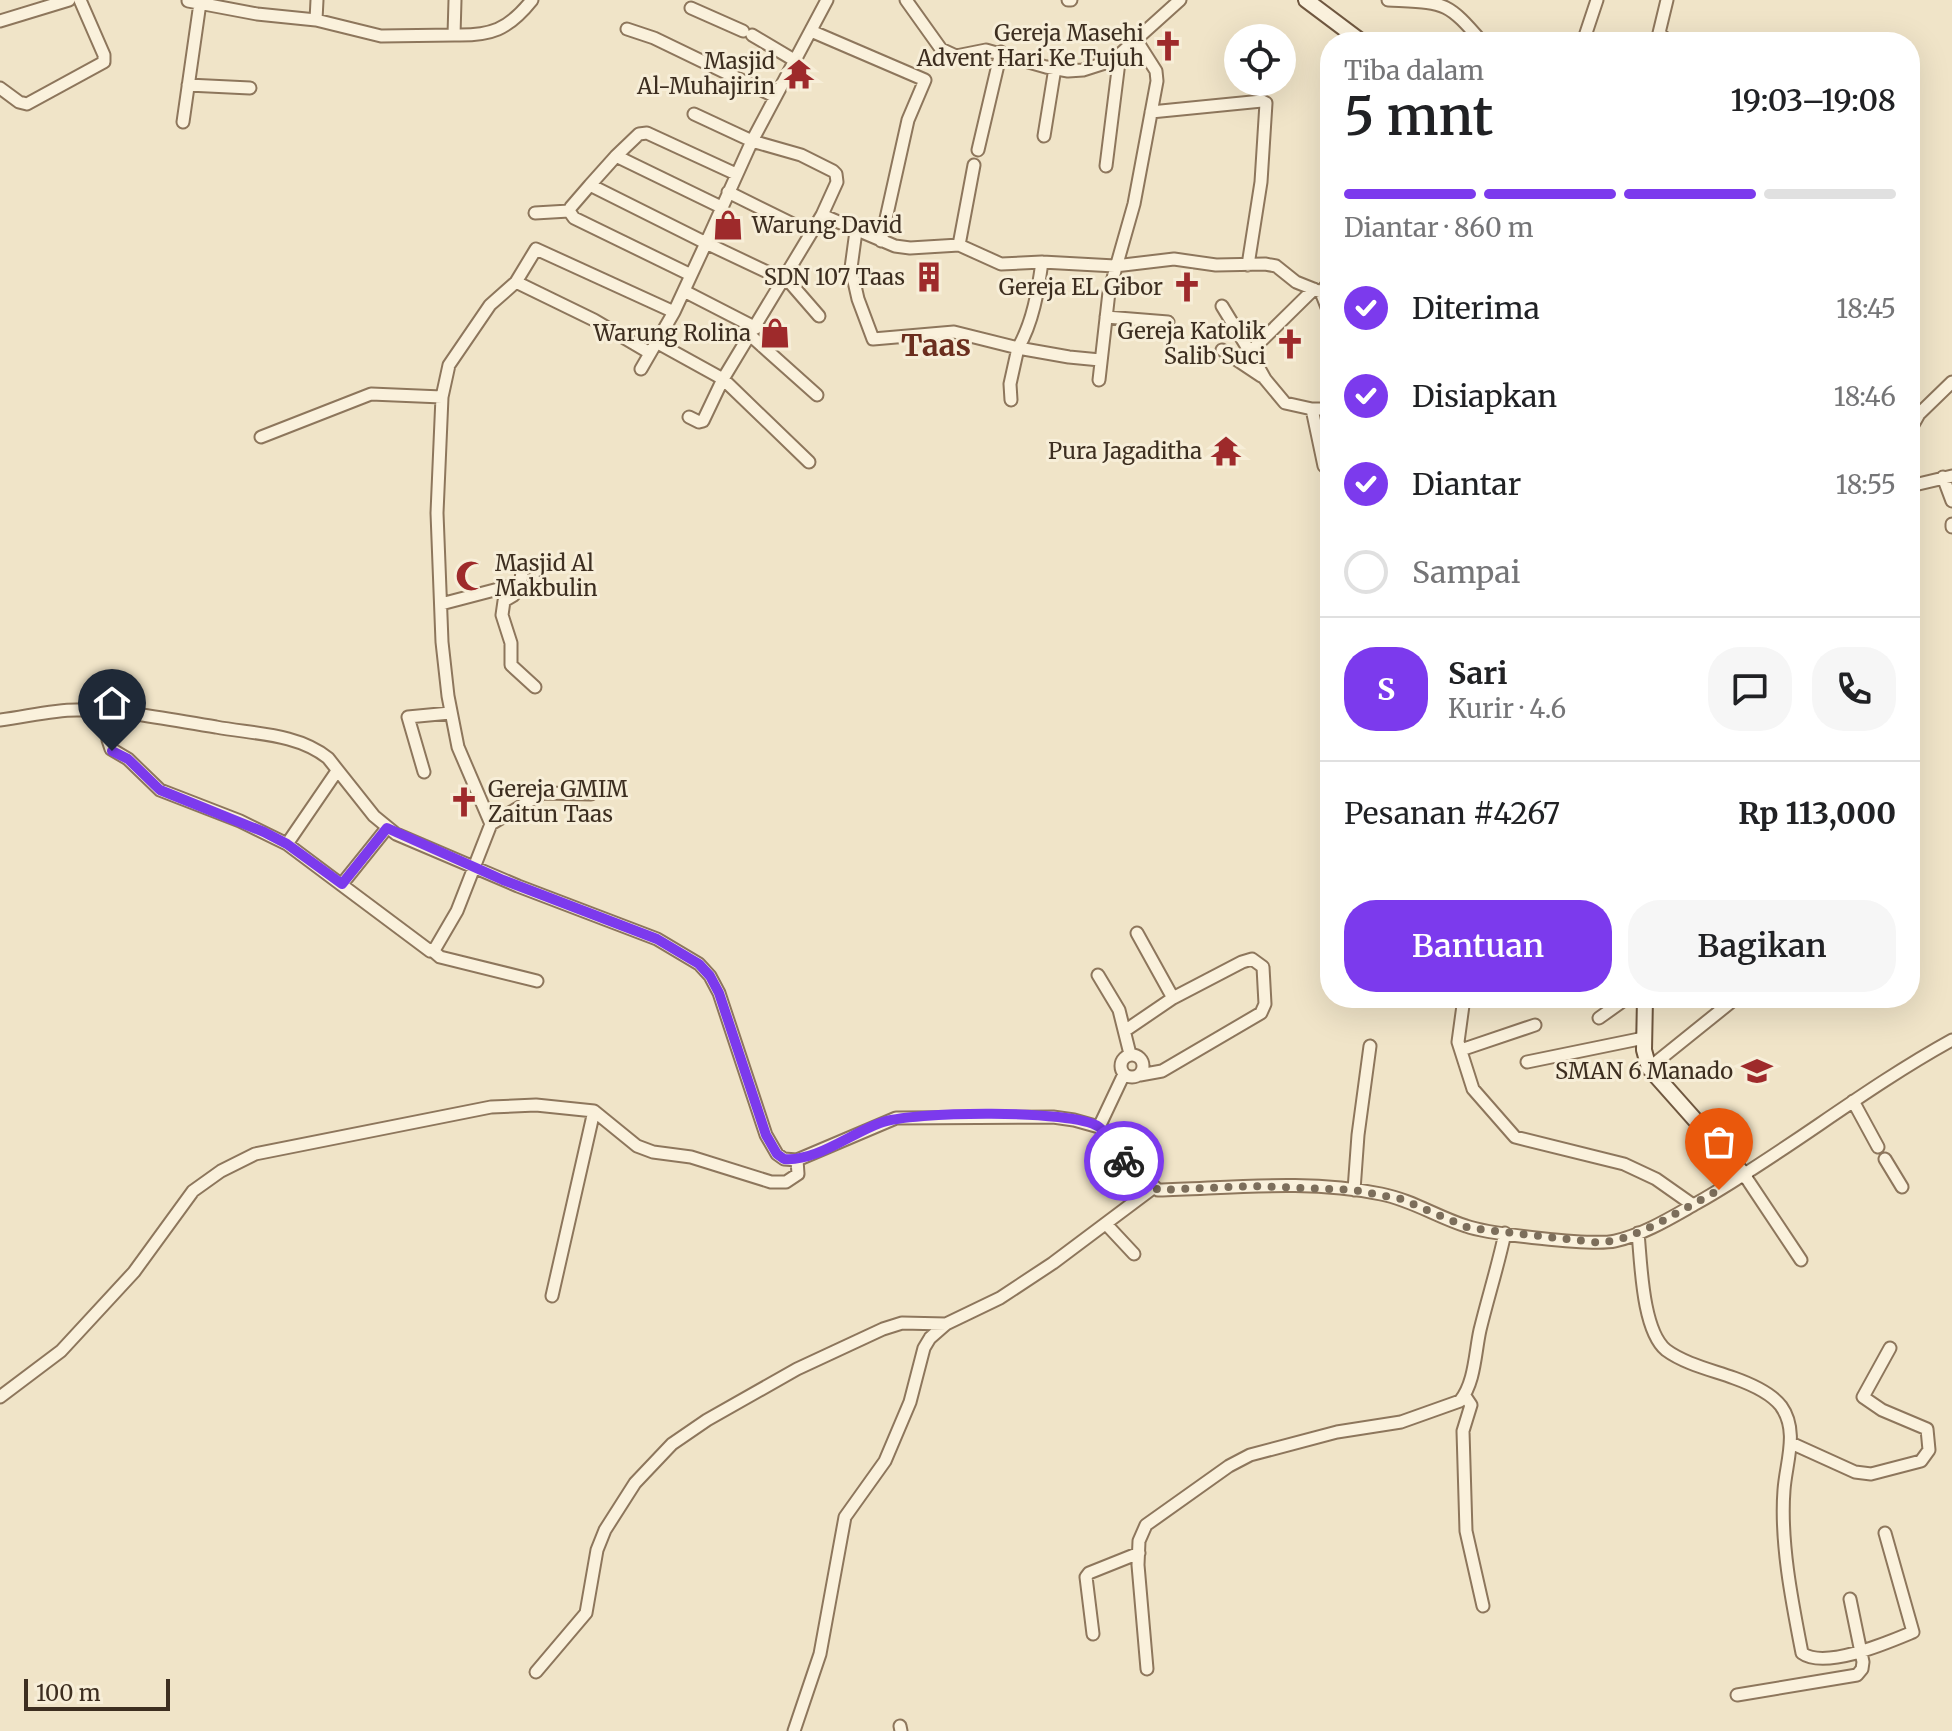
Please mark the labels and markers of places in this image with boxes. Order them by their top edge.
place label: Gereja Masehi Advent Hari Ke Tujuh [916,19,1144,72]
church icon: Gereja Masehi Advent Hari Ke Tujuh [1151,29,1185,63]
place label: Masjid Al-Muhajirin [636,47,775,100]
temple icon: Masjid Al-Muhajirin [782,57,816,91]
shop icon: Warung David [711,208,745,242]
place label: Warung David [751,211,902,239]
building icon: SDN 107 Taas [912,260,946,294]
place label: SDN 107 Taas [764,263,905,291]
church icon: Gereja EL Gibor [1170,270,1204,304]
place label: Gereja EL Gibor [999,273,1163,301]
shop icon: Warung Rolina [758,316,792,350]
place label: Gereja Katolik Salib Suci [1118,317,1266,370]
place label: Warung Rolina [593,319,751,347]
church icon: Gereja Katolik Salib Suci [1273,327,1307,361]
temple icon: Pura Jagaditha [1209,434,1243,468]
place label: Pura Jagaditha [1048,437,1202,465]
place label: Masjid Al Makbulin [495,549,598,602]
mosque icon: Masjid Al Makbulin [454,559,488,593]
pin [78,669,146,751]
place label: Gereja GMIM Zaitun Taas [488,775,628,828]
church icon: Gereja GMIM Zaitun Taas [447,785,481,819]
school or university icon: SMAN 6 Manado [1740,1054,1774,1088]
place label: SMAN 6 Manado [1555,1057,1733,1085]
pin [1685,1108,1753,1190]

